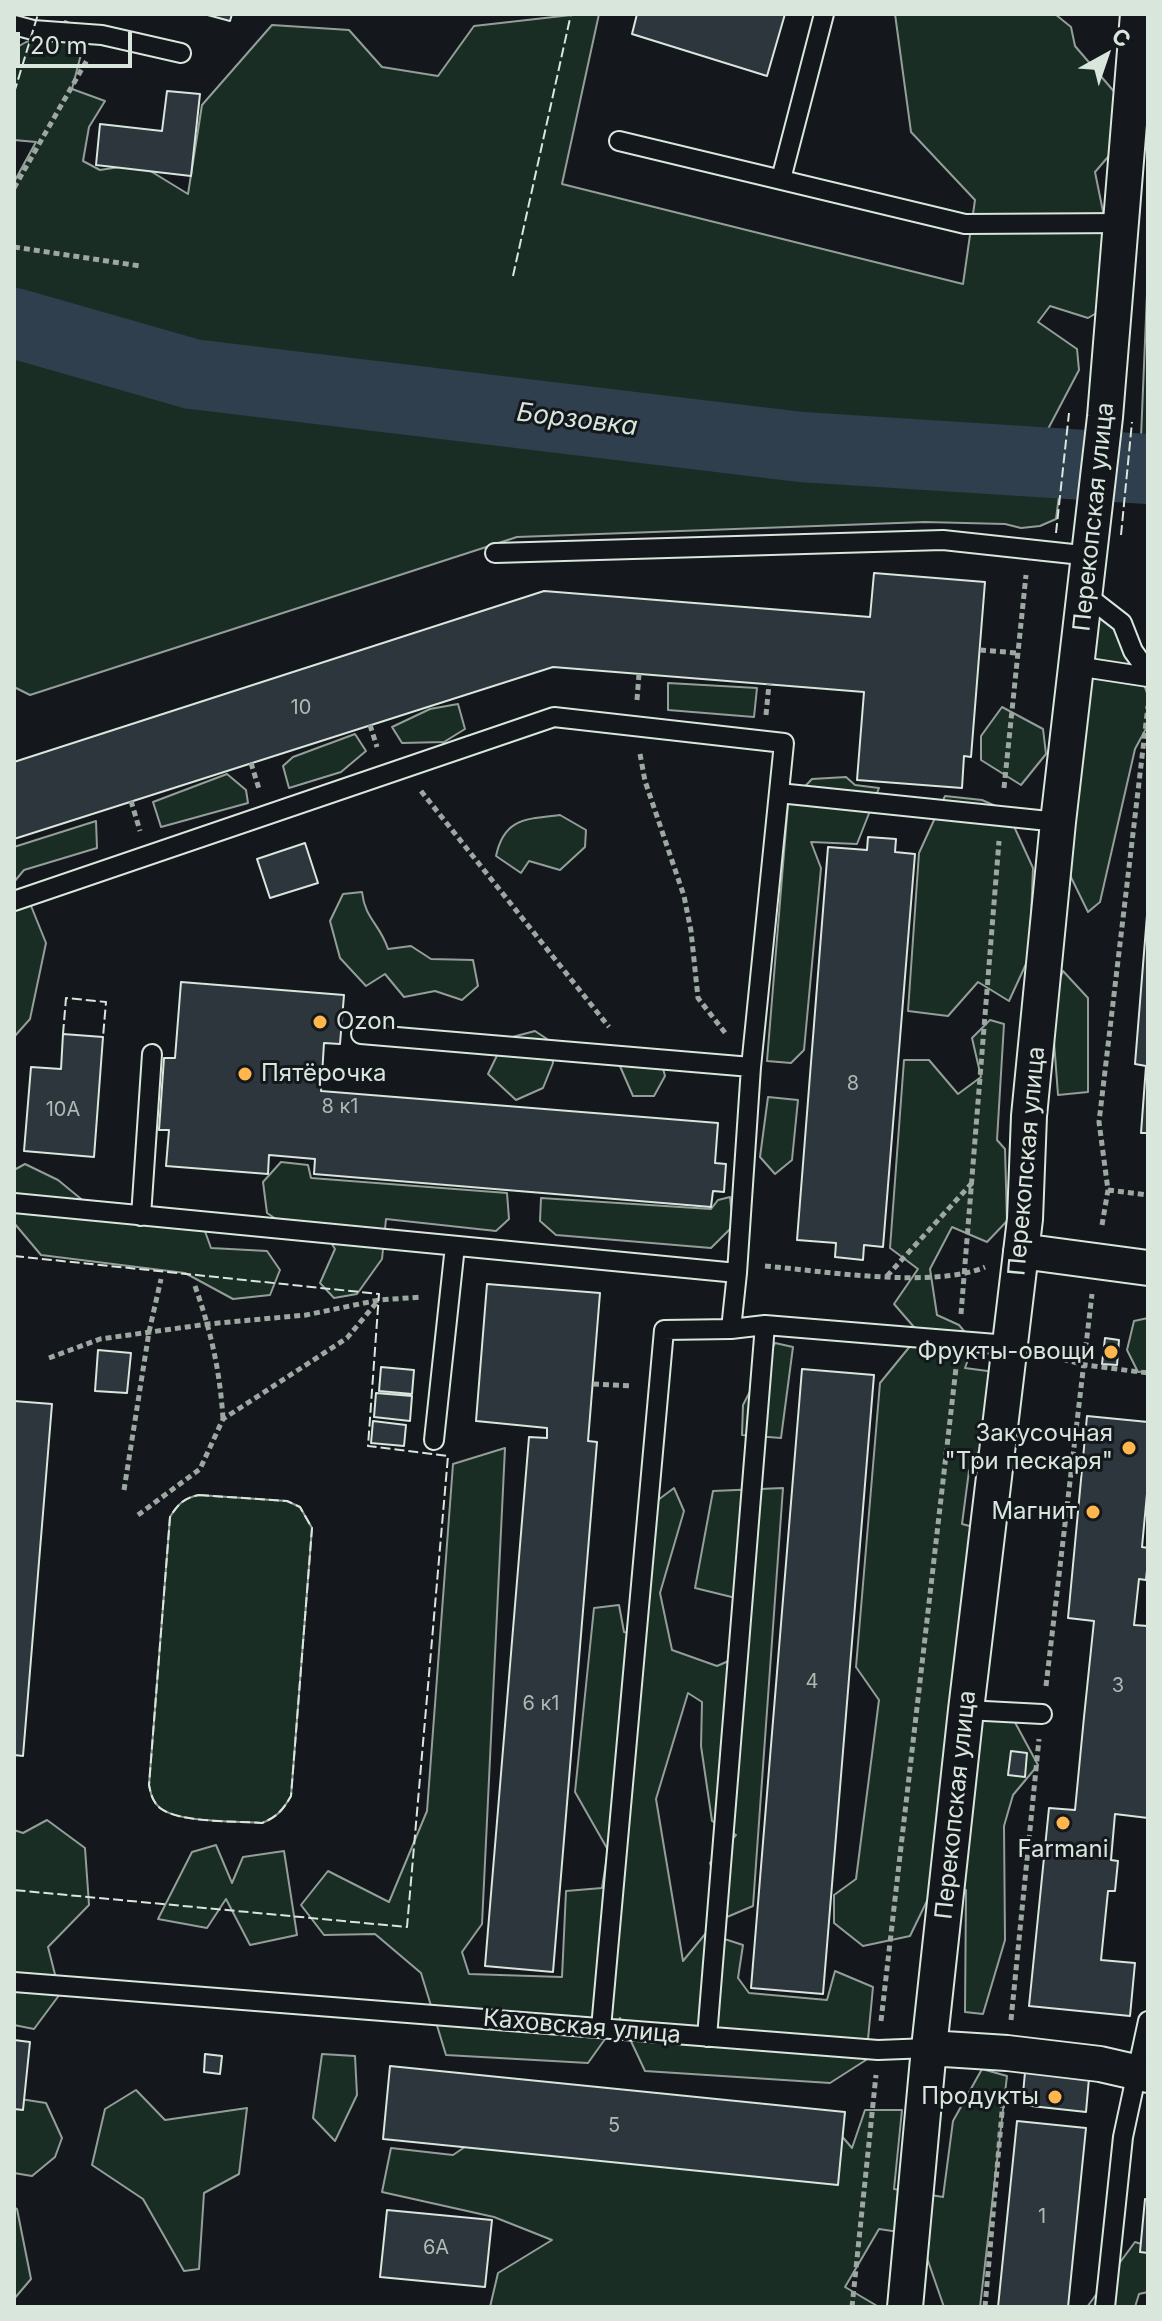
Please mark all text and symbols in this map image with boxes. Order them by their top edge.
scale bar [20,16,136,66]
north arrow [1066,16,1146,96]
text: С [1107,22,1136,53]
text: 20 m [30,31,88,60]
water label: Борзовка [515,397,639,443]
street label: Перекопская улица [1068,401,1120,633]
house number: 10 [291,696,311,720]
place label: Ozon [336,1008,396,1036]
marker: Ozon [311,1013,329,1031]
street label: Перекопская улица [1003,1045,1051,1277]
place label: Пятёрочка [261,1060,387,1088]
marker: Пятёрочка [236,1065,254,1083]
house number: 8 [847,1072,859,1096]
house number: 8 к1 [322,1095,358,1119]
house number: 10А [46,1098,80,1122]
place label: Фрукты-овощи [918,1338,1095,1366]
marker: Фрукты-овощи [1102,1343,1120,1361]
place label: Закусочная "Три пескаря" [945,1420,1113,1476]
marker: Закусочная "Три пескаря" [1120,1439,1138,1457]
place label: Магнит [991,1498,1077,1526]
marker: Магнит [1084,1503,1102,1521]
house number: 4 [806,1670,818,1694]
house number: 3 [1112,1674,1124,1698]
street label: Перекопская улица [930,1689,982,1921]
house number: 6 к1 [522,1692,560,1716]
marker: Farmani [1054,1814,1072,1832]
place label: Farmani [1018,1836,1108,1864]
street label: Каховская улица [482,2004,682,2050]
place label: Продукты [921,2083,1039,2111]
marker: Продукты [1046,2088,1064,2106]
house number: 5 [608,2114,620,2138]
house number: 1 [1038,2205,1046,2229]
house number: 6А [423,2236,449,2260]

